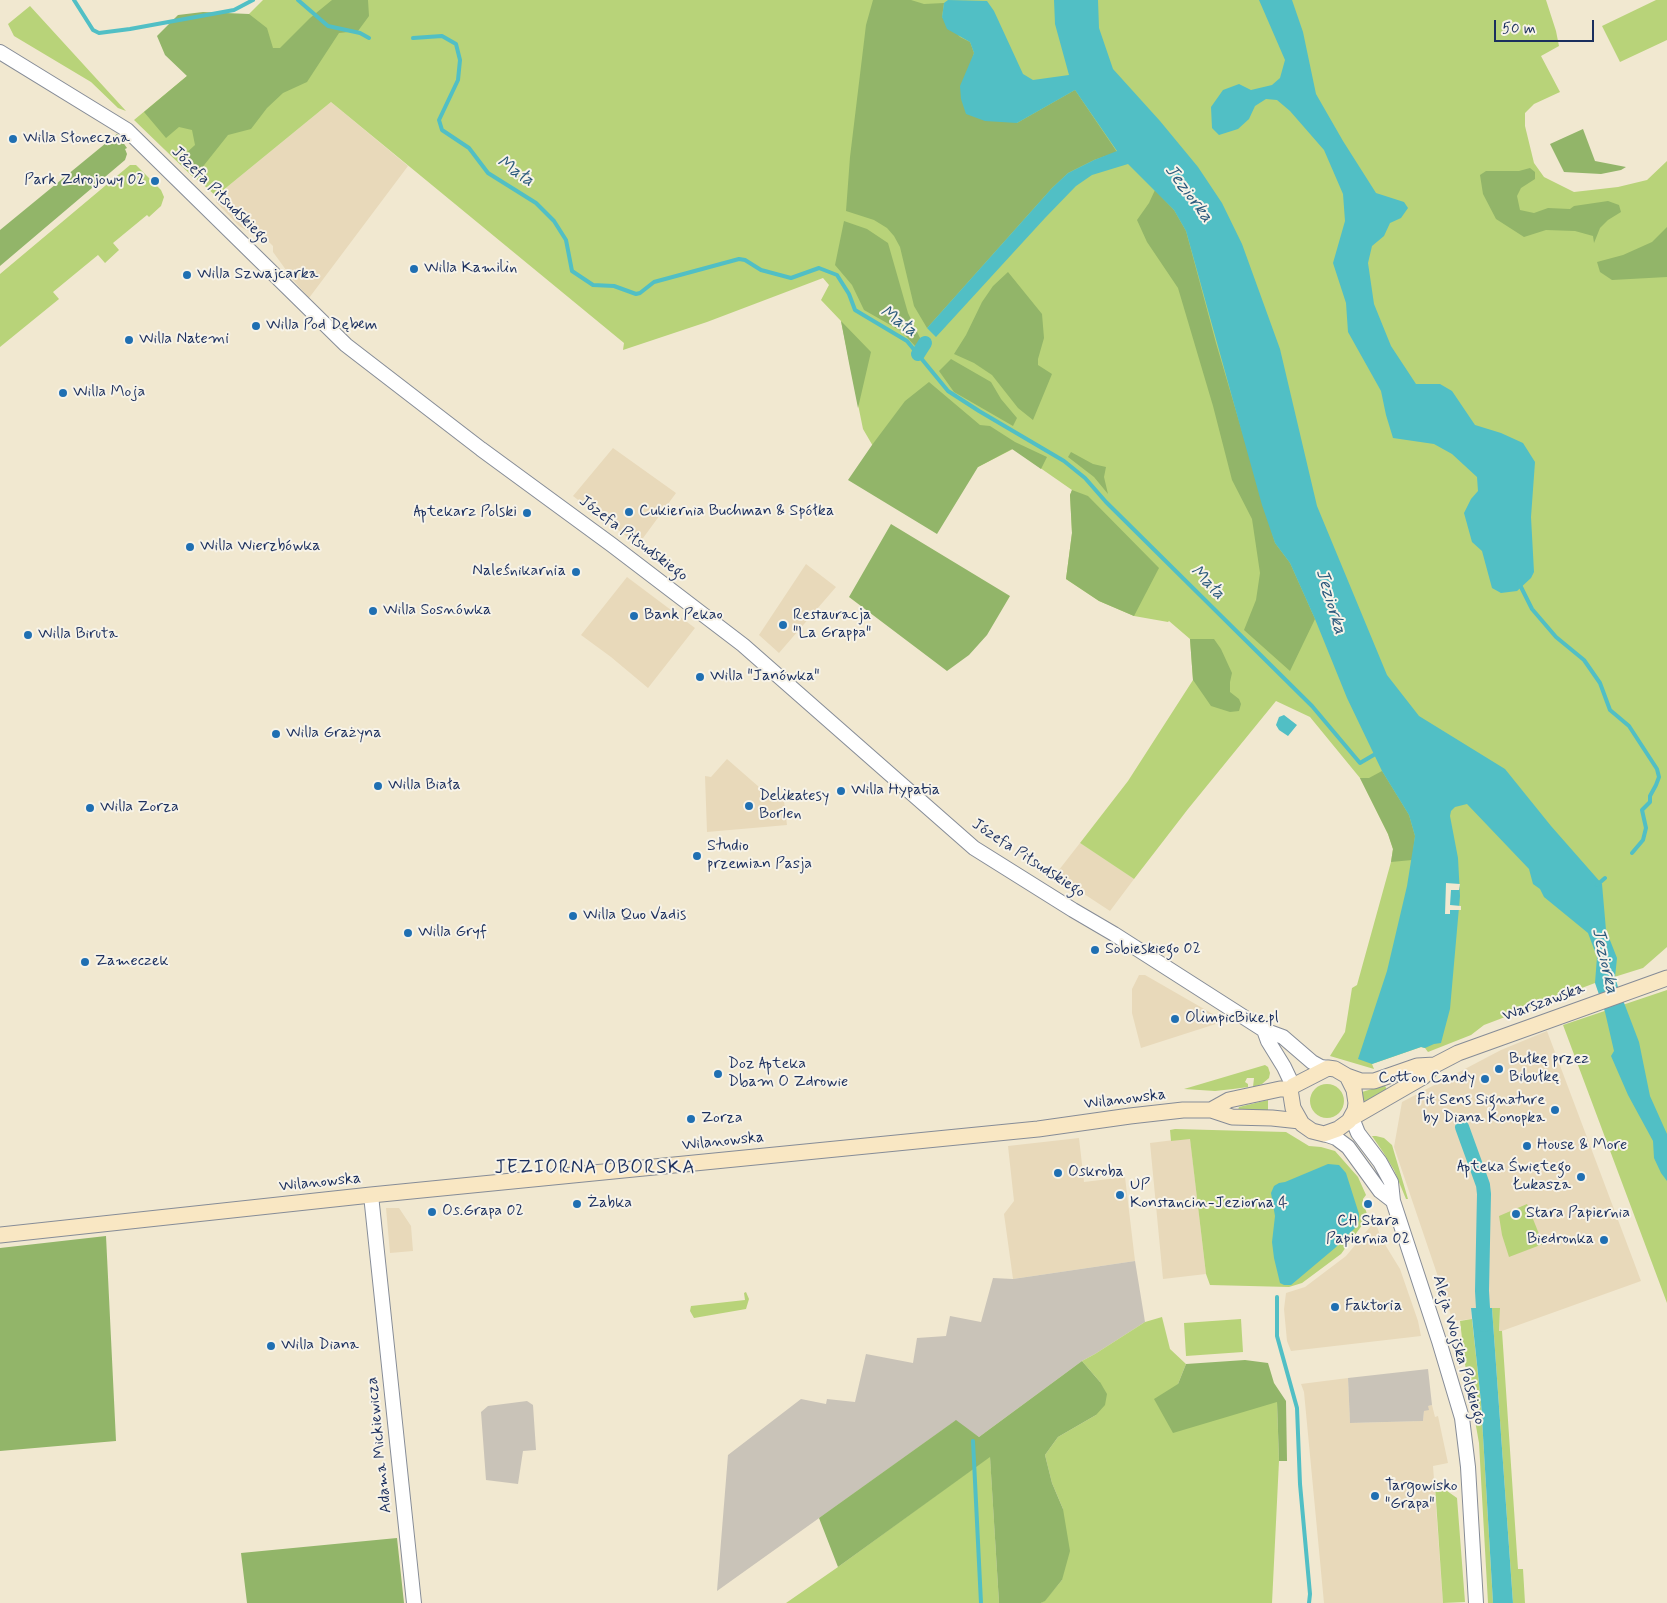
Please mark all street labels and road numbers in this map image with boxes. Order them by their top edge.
street label: Józefa Piłsudskiego [167,143,273,249]
street label: Józefa Piłsudskiego [575,492,691,586]
street label: Józefa Piłsudskiego [968,815,1088,903]
street label: Warszawska [1500,979,1588,1027]
street label: Wilanowska [1083,1085,1167,1115]
street label: Wilanowska [681,1128,765,1156]
street label: Wilanowska [278,1169,362,1197]
street label: Aleja Wojska Polskiego [1427,1273,1489,1427]
street label: Adama Mickiewicza [363,1376,397,1514]

